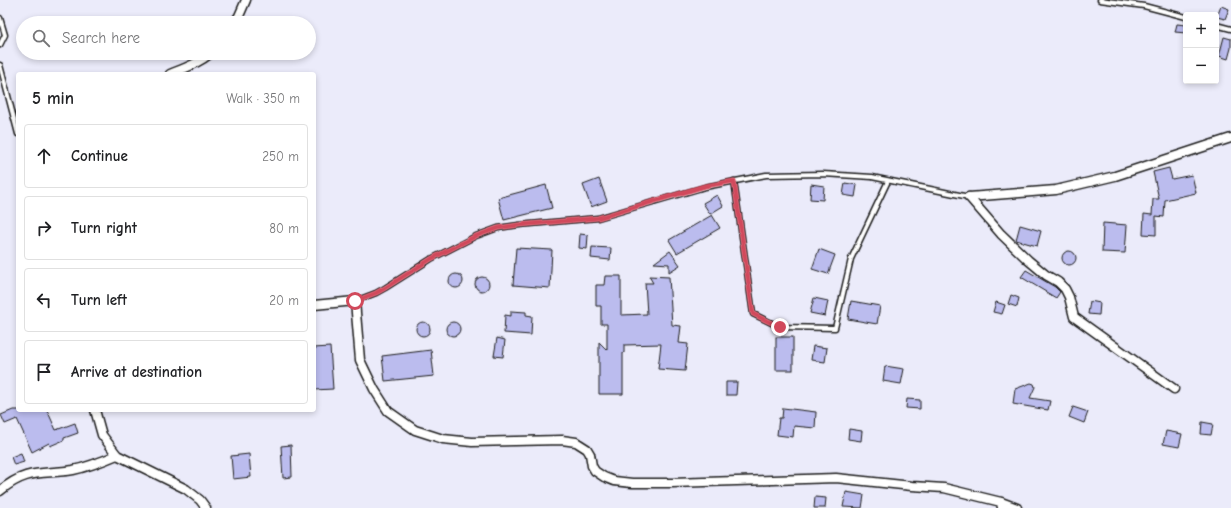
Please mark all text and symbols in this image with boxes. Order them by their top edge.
map controls [1183,12,1219,84]
button: + [1183,12,1219,48]
search box [16,16,316,60]
icon: search [30,27,52,49]
text: Search here [62,29,140,47]
button: − [1183,48,1219,84]
text: 5 min [32,89,74,108]
text: Walk · 350 m [226,91,300,106]
icon: ahead [33,145,55,167]
text: Continue [71,147,128,165]
text: 250 m [262,149,299,164]
icon: right [33,217,55,239]
text: Turn right [71,219,137,237]
text: 80 m [269,221,299,236]
icon: left [33,289,55,311]
text: Turn left [71,291,127,309]
route start [346,292,364,310]
text: 20 m [269,293,299,308]
route end [771,318,789,336]
icon: arrive [33,361,55,383]
text: Arrive at destination [71,363,202,381]

